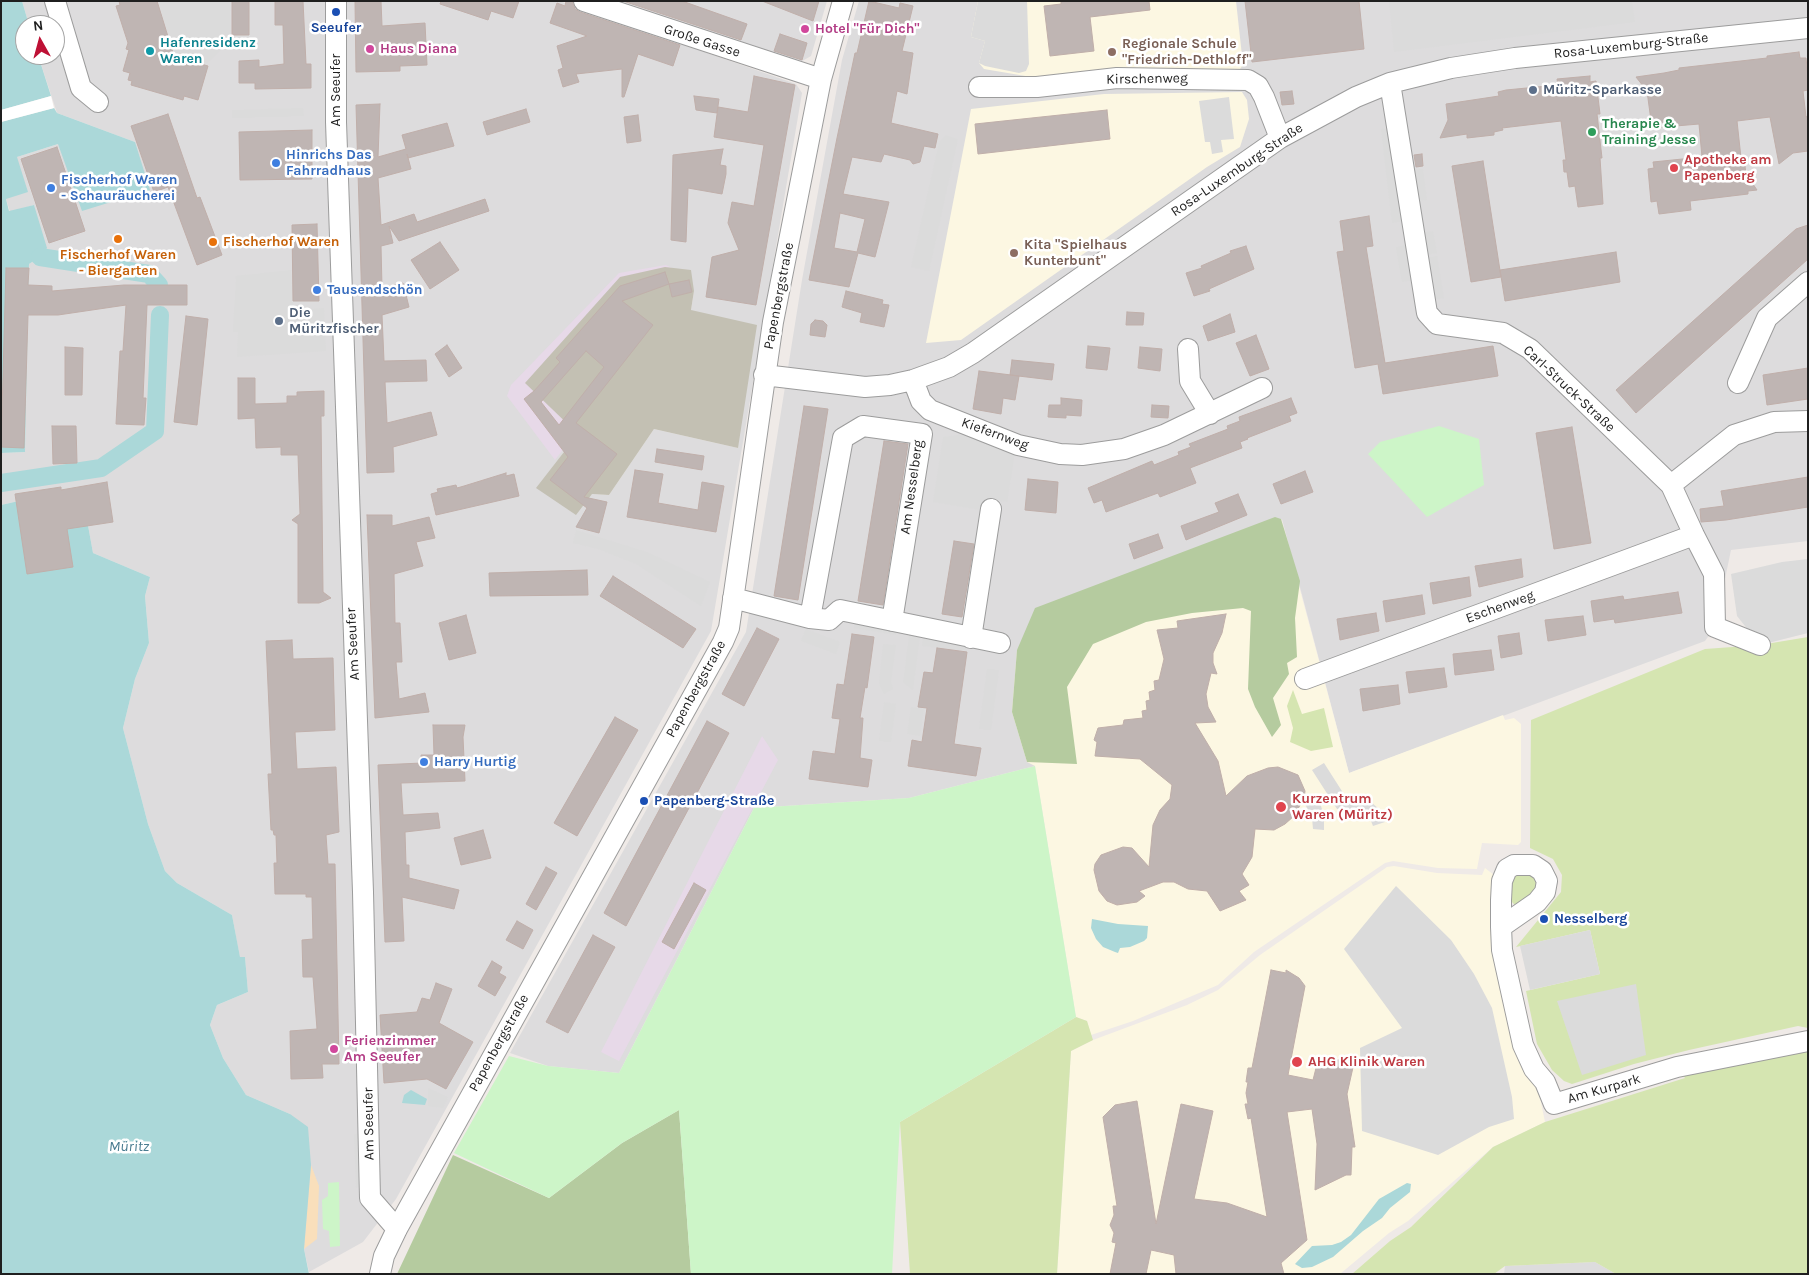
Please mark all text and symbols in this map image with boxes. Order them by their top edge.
marker: Seeufer [330,6,342,18]
north arrow [15,15,65,65]
text: N [32,17,44,35]
place label: Seeufer [311,20,361,36]
street label: Große Gasse [662,21,742,61]
place label: Hotel "Für Dich" [815,21,920,37]
marker: Hotel "Für Dich" [799,23,811,35]
street label: Rosa-Luxemburg-Straße [1553,30,1709,62]
place label: Hafenresidenz Waren [160,35,256,68]
place label: Regionale Schule "Friedrich-Dethloff" [1122,36,1252,68]
place label: Haus Diana [380,41,457,57]
marker: Haus Diana [364,43,376,55]
marker: Hafenresidenz Waren [144,45,156,57]
marker: Regionale Schule "Friedrich-Dethloff" [1106,46,1118,58]
street label: Am Seeufer [328,54,344,126]
street label: Kirschenweg [1106,70,1188,88]
place label: Müritz-Sparkasse [1543,82,1662,98]
marker: Müritz-Sparkasse [1527,84,1539,96]
place label: Therapie & Training Jesse [1602,116,1696,148]
street label: Rosa-Luxemburg-Straße [1168,120,1306,220]
marker: Therapie & Training Jesse [1586,126,1598,138]
place label: Hinrichs Das Fahrradhaus [286,147,372,180]
place label: Apotheke am Papenberg [1684,152,1772,184]
marker: Hinrichs Das Fahrradhaus [270,157,282,169]
marker: Apotheke am Papenberg [1668,162,1680,174]
place label: Fischerhof Waren - Schauräucherei [61,172,178,204]
marker: Fischerhof Waren - Schauräucherei [45,182,57,194]
marker: Fischerhof Waren - Biergarten [112,233,124,245]
place label: Fischerhof Waren [223,234,340,250]
marker: Fischerhof Waren [207,236,219,248]
place label: Kita "Spielhaus Kunterbunt" [1024,237,1127,270]
street label: Papenbergstraße [760,241,798,351]
place label: Fischerhof Waren - Biergarten [60,247,176,280]
marker: Kita "Spielhaus Kunterbunt" [1008,247,1020,259]
place label: Tausendschön [327,282,422,298]
marker: Tausendschön [311,284,323,296]
place label: Die Müritzfischer [289,305,379,338]
marker: Die Müritzfischer [273,315,285,327]
street label: Carl-Struck-Straße [1520,342,1618,436]
street label: Kiefernweg [959,414,1031,454]
street label: Am Nesselberg [897,439,927,535]
street label: Eschenweg [1463,587,1537,627]
street label: Am Seeufer [343,607,363,681]
street label: Papenbergstraße [662,637,730,741]
place label: Harry Hurtig [434,754,516,770]
marker: Harry Hurtig [418,756,430,768]
place label: Kurzentrum Waren (Müritz) [1292,791,1393,824]
place label: Papenberg-Straße [654,793,774,809]
marker: Papenberg-Straße [638,795,650,807]
marker: Kurzentrum Waren (Müritz) [1274,800,1288,814]
place label: Nesselberg [1554,911,1627,927]
marker: Nesselberg [1538,913,1550,925]
street label: Papenbergstraße [465,991,533,1095]
place label: Ferienzimmer Am Seeufer [344,1033,436,1066]
marker: Ferienzimmer Am Seeufer [328,1043,340,1055]
place label: AHG Klinik Waren [1308,1054,1425,1070]
marker: AHG Klinik Waren [1290,1055,1304,1069]
street label: Am Kurpark [1565,1071,1643,1107]
street label: Am Seeufer [360,1087,378,1161]
water label: Müritz [109,1138,149,1156]

